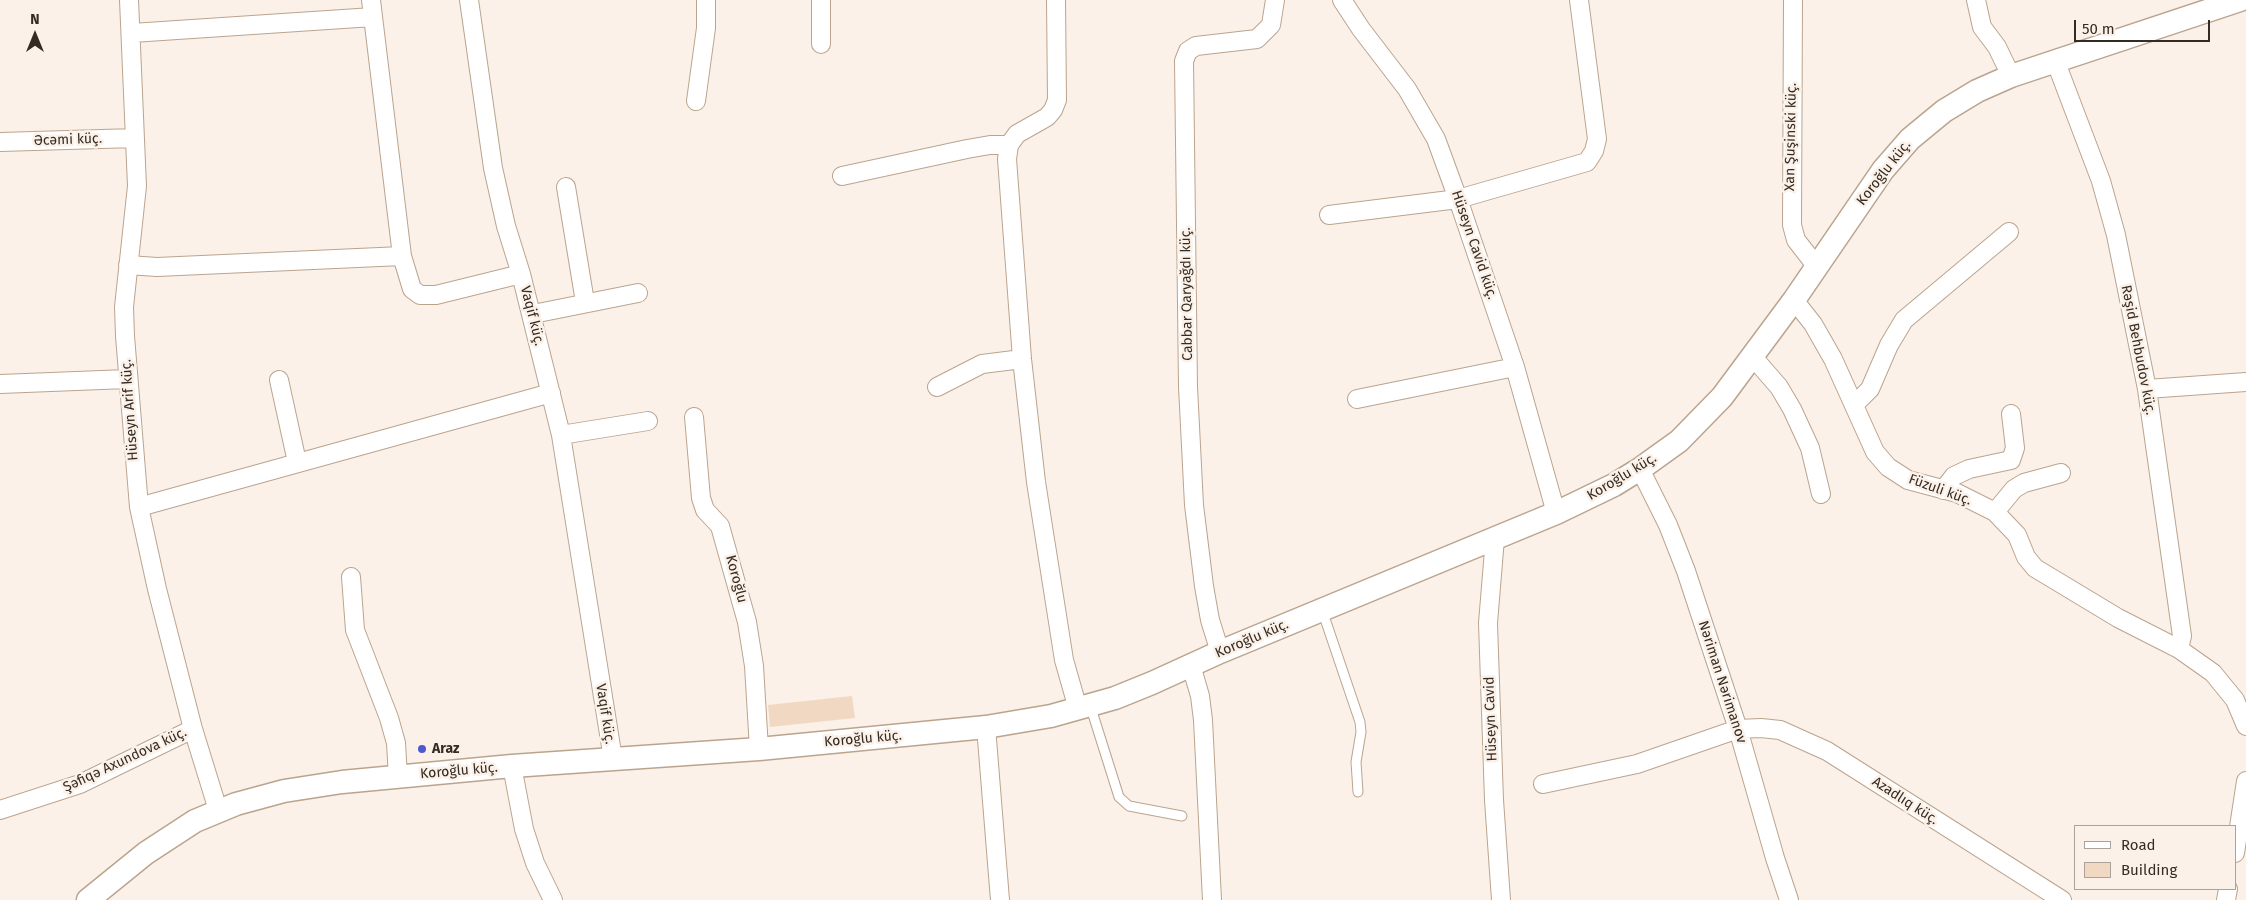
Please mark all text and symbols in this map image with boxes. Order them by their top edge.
north arrow [10,10,60,60]
scale bar [2076,10,2212,42]
text: N [30,11,40,28]
text: 50 m [2082,20,2115,38]
street label: Xan Şuşinski küç. [1782,83,1800,191]
street label: Əcəmi küç. [34,130,102,150]
street label: Koroğlu küç. [1853,137,1915,209]
street label: Hüseyn Cavid küç. [1447,188,1501,302]
street label: Cabbar Qaryağdı küç. [1177,227,1197,361]
street label: Vaqif küç. [516,284,548,348]
street label: Rəşid Behbudov küç. [2117,284,2159,416]
street label: Hüseyn Arif küç. [118,359,142,461]
street label: Koroğlu küç. [1584,450,1660,504]
street label: Füzuli küç. [1906,471,1974,509]
street label: Koroğlu [722,553,750,605]
street label: Koroğlu küç. [1213,616,1291,662]
street label: Nəriman Nərimanov [1694,619,1750,745]
street label: Hüseyn Cavid [1481,676,1501,762]
street label: Vaqif küç. [592,683,618,745]
street label: Şəfiqə Axundova küç. [61,724,189,796]
street label: Koroğlu küç. [823,727,903,751]
place label: Araz [432,741,459,757]
marker: Araz [416,743,428,755]
street label: Koroğlu küç. [419,759,499,783]
street label: Azadlıq küç. [1869,773,1941,829]
legend [2074,825,2236,890]
text: Road [2121,836,2156,854]
text: Building [2121,861,2177,879]

